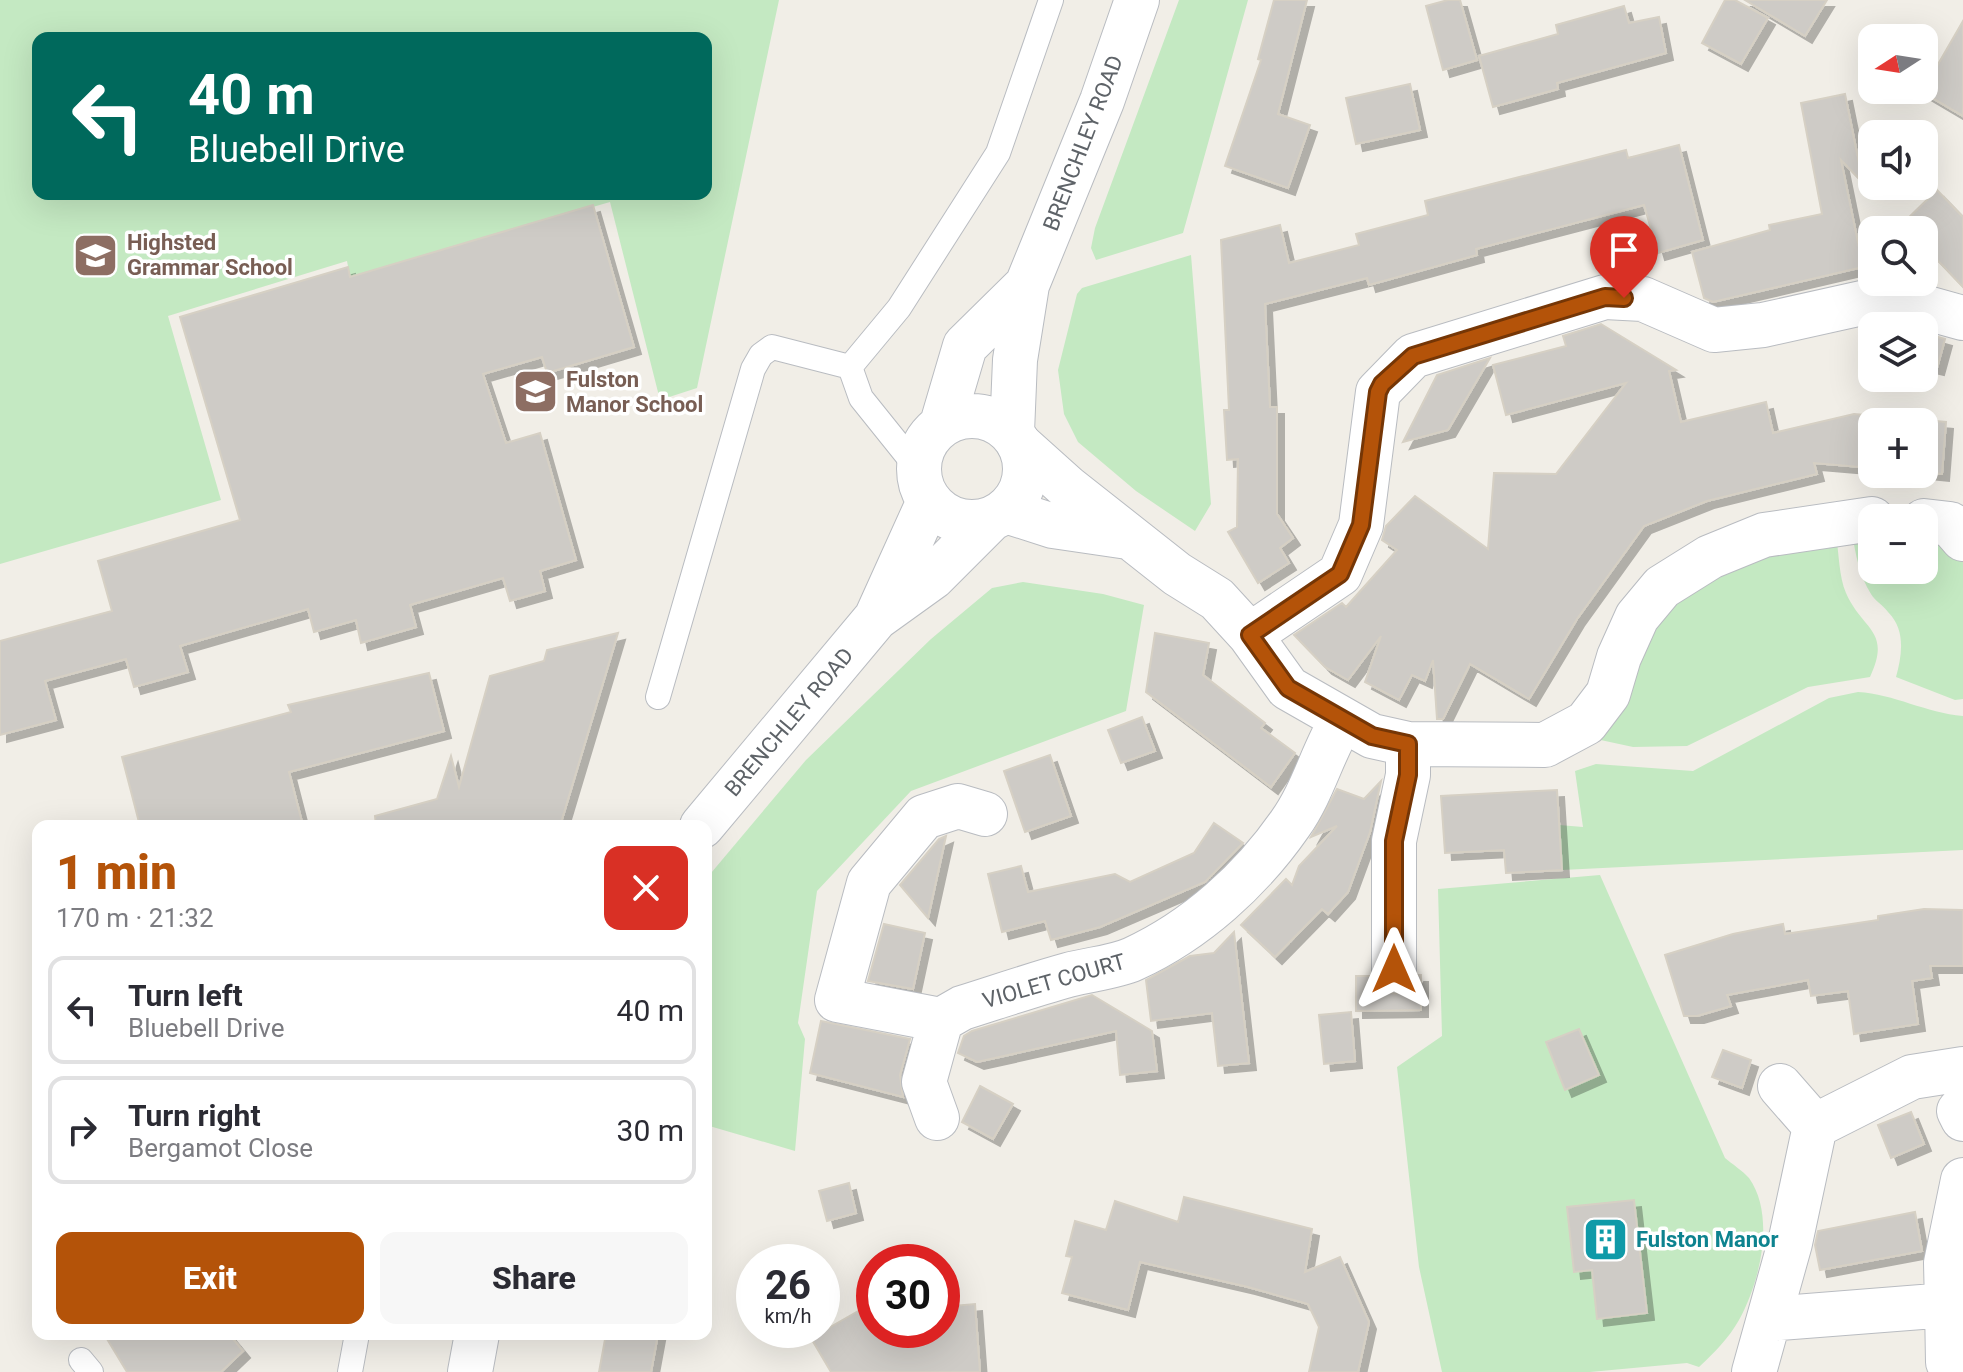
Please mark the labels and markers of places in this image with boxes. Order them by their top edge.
pin [1590,216,1658,298]
place label: Highsted Grammar School [127,230,293,280]
school or university icon: Highsted Grammar School [72,231,120,279]
place label: Fulston Manor School [566,367,703,417]
school or university icon: Fulston Manor School [511,368,559,416]
building icon: Fulston Manor [1581,1215,1629,1263]
place label: Fulston Manor [1636,1227,1779,1252]

